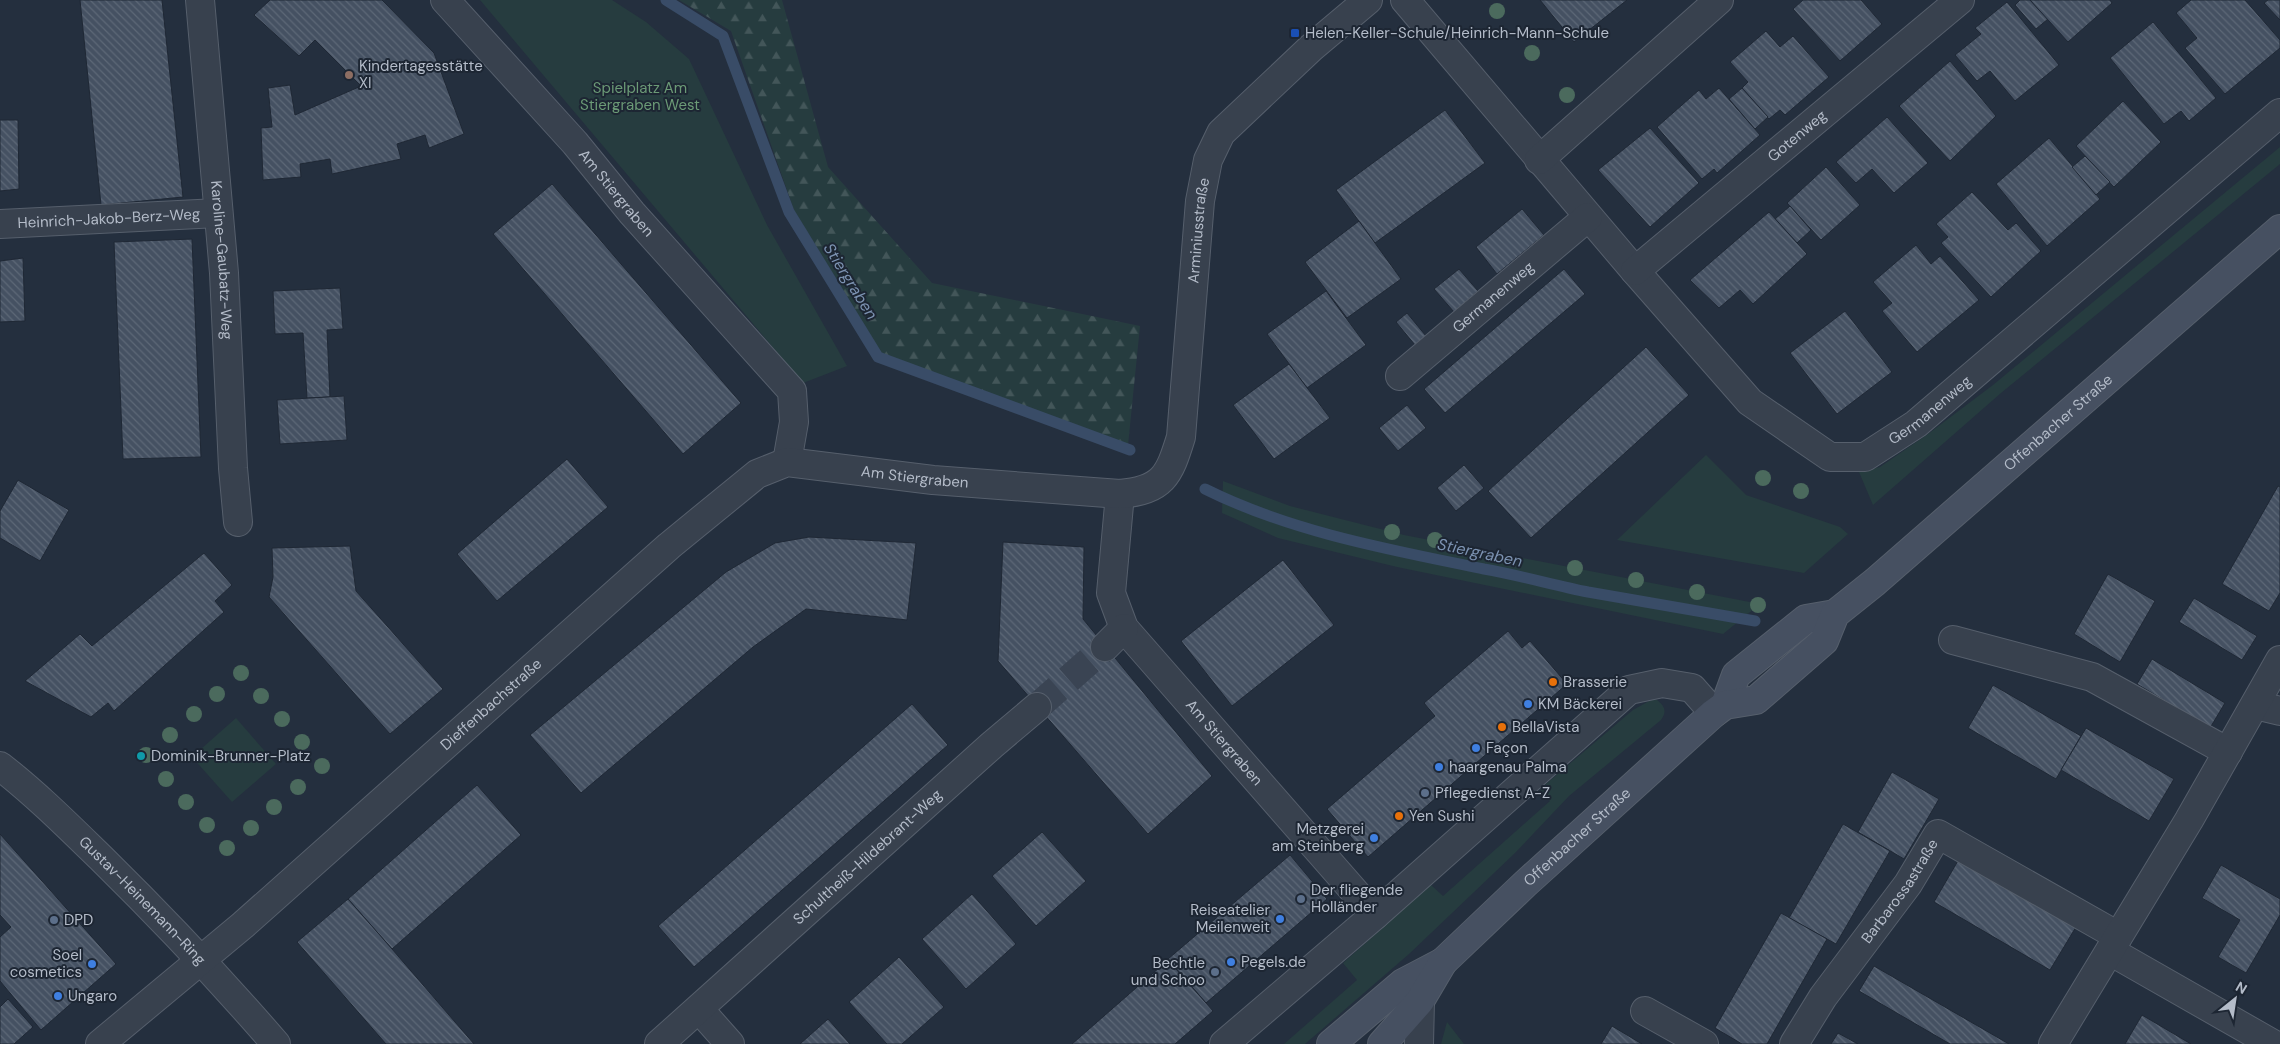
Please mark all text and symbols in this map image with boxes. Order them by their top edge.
place label: Helen-Keller-Schule/Heinrich-Mann-Schule [1305,23,1609,43]
marker: Helen-Keller-Schule/Heinrich-Mann-Schule [1289,27,1301,39]
place label: Kindertagesstätte XI [359,56,483,93]
marker: Kindertagesstätte XI [343,69,355,81]
park label: Spielplatz Am Stiergraben West [580,78,700,115]
street label: Gotenweg [1763,106,1831,166]
street label: Am Stiergraben [574,145,659,241]
street label: Arminiusstraße [1183,176,1214,284]
street label: Karoline-Gaubatz-Weg [206,180,237,340]
street label: Heinrich-Jakob-Berz-Weg [17,204,201,233]
water label: Stiergraben [819,239,882,323]
street label: Germanenweg [1448,257,1538,337]
street label: Offenbacher Straße [1999,369,2117,475]
street label: Germanenweg [1885,371,1976,449]
street label: Am Stiergraben [860,461,969,493]
water label: Stiergraben [1436,533,1524,572]
street label: Dieffenbachstraße [436,654,546,755]
place label: Brasserie [1563,672,1627,692]
marker: Brasserie [1547,676,1559,688]
place label: KM Bäckerei [1538,694,1622,714]
street label: Am Stiergraben [1181,695,1267,790]
marker: KM Bäckerei [1522,698,1534,710]
place label: BellaVista [1512,717,1579,737]
marker: BellaVista [1496,721,1508,733]
place label: Façon [1486,738,1528,758]
marker: Façon [1470,742,1482,754]
place label: Dominik-Brunner-Platz [151,746,311,766]
marker: Dominik-Brunner-Platz [135,750,147,762]
place label: haargenau Palma [1449,757,1567,777]
marker: haargenau Palma [1433,761,1445,773]
place label: Pflegedienst A-Z [1435,783,1550,803]
street label: Offenbacher Straße [1519,783,1635,891]
street label: Schultheiß-Hildebrant-Weg [789,785,946,929]
marker: Pflegedienst A-Z [1419,787,1431,799]
place label: Yen Sushi [1409,806,1475,826]
marker: Yen Sushi [1393,810,1405,822]
place label: Metzgerei am Steinberg [1272,819,1364,856]
street label: Gustav-Heinemann-Ring [74,832,210,969]
marker: Metzgerei am Steinberg [1368,832,1380,844]
street label: Barbarossastraße [1857,835,1943,948]
place label: Der fliegende Holländer [1311,880,1403,917]
marker: Der fliegende Holländer [1295,893,1307,905]
place label: Reiseatelier Meilenweit [1190,900,1270,937]
place label: DPD [64,910,93,930]
marker: Reiseatelier Meilenweit [1274,913,1286,925]
marker: DPD [48,914,60,926]
place label: Soel cosmetics [10,945,82,982]
place label: Pegels.de [1241,952,1306,972]
place label: Bechtle und Schoo [1131,953,1205,990]
marker: Pegels.de [1225,956,1237,968]
marker: Soel cosmetics [86,958,98,970]
marker: Bechtle und Schoo [1209,966,1221,978]
north arrow [2210,974,2260,1024]
text: N [2233,977,2250,998]
place label: Ungaro [68,986,117,1006]
marker: Ungaro [52,990,64,1002]

